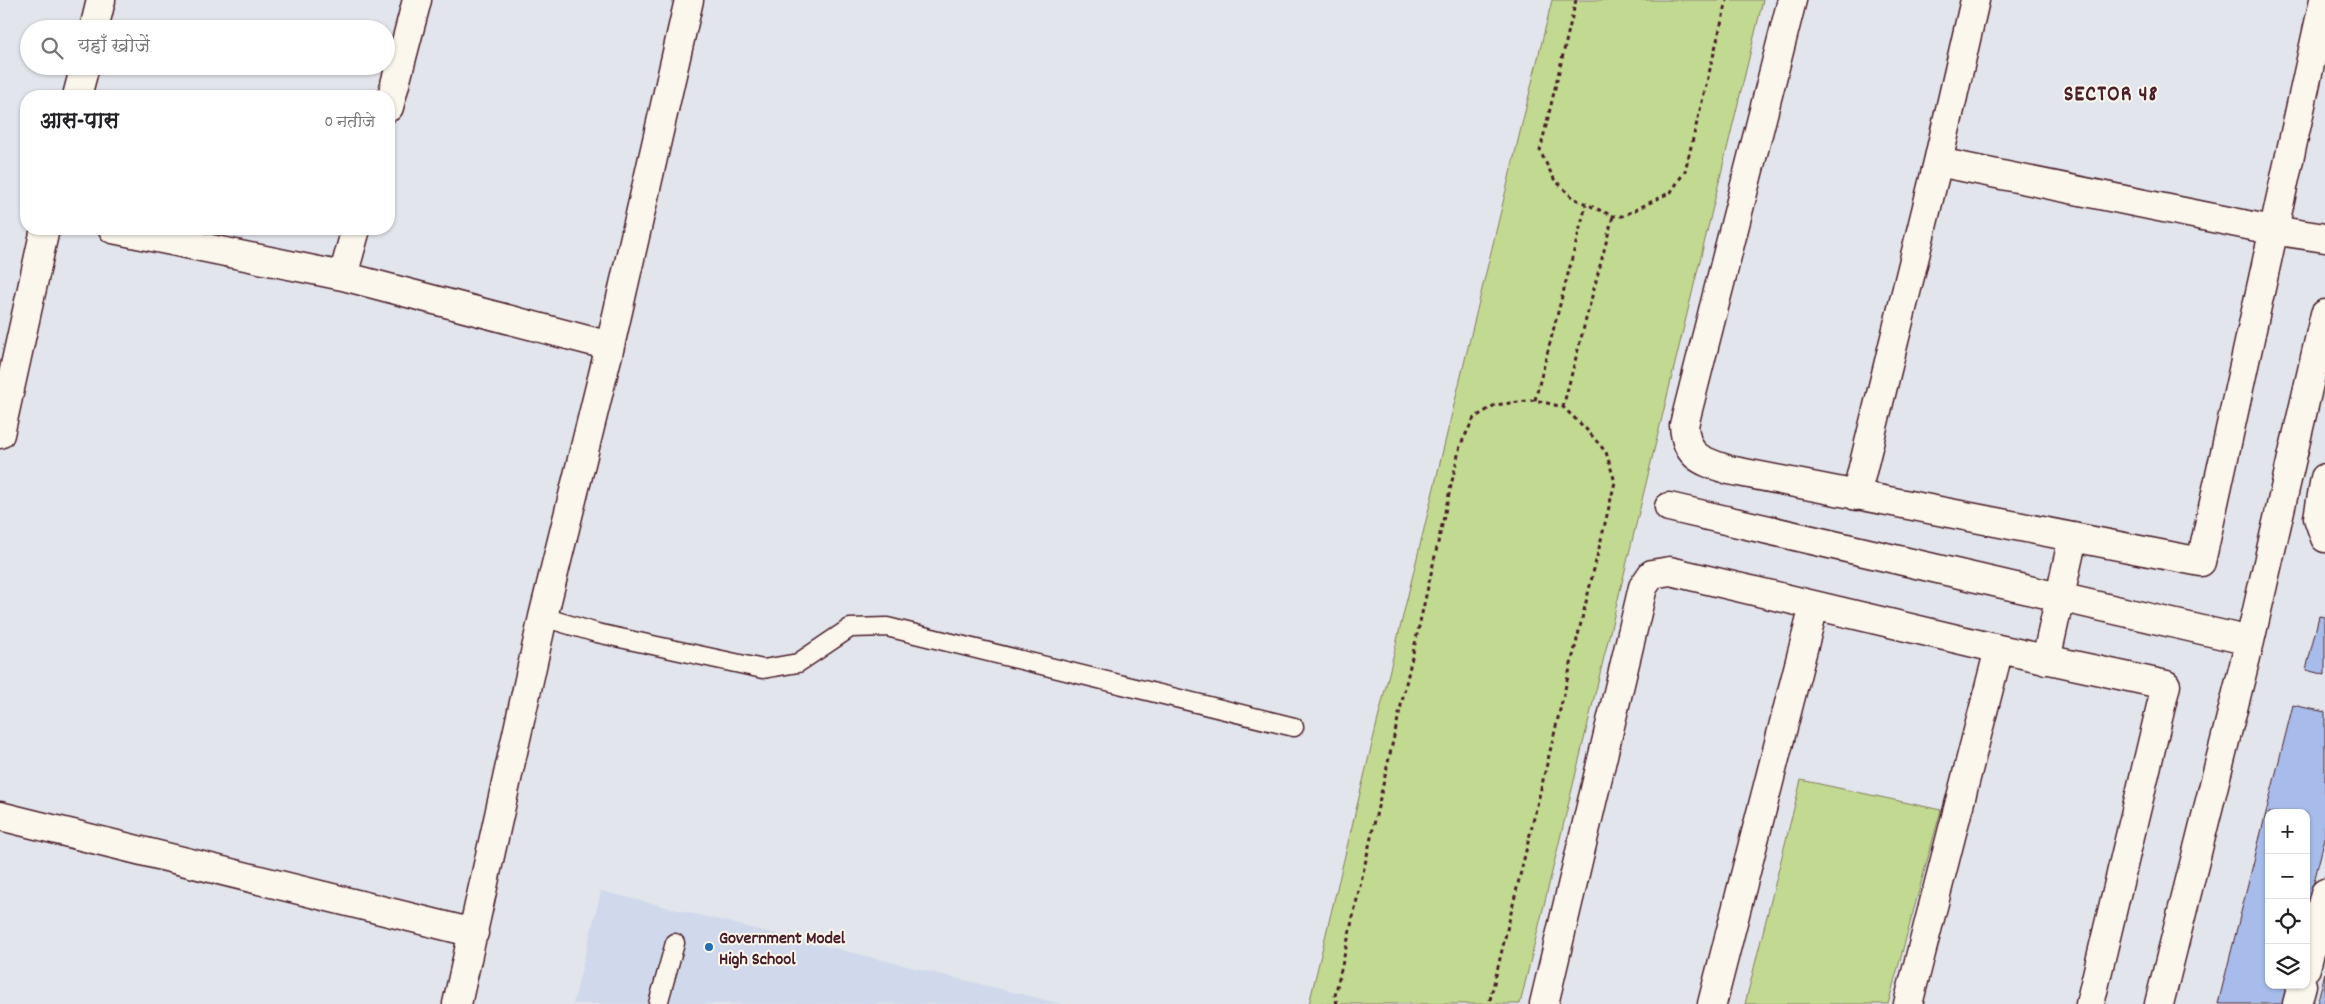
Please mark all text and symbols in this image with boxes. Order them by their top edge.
search box [20,20,395,75]
icon: search [38,34,66,62]
text: यहाँ खोजें [78,34,150,61]
district label: SECTOR 48 [2064,80,2158,111]
text: आस-पास [40,108,119,138]
text: 0 नतीजे [324,111,375,134]
map controls [2265,809,2310,989]
button: + [2265,809,2310,854]
button: − [2265,854,2310,899]
button: locate [2265,899,2310,944]
place label: Government Model High School [719,927,846,973]
marker: Government Model High School [703,941,715,953]
button: layers [2265,944,2310,989]

